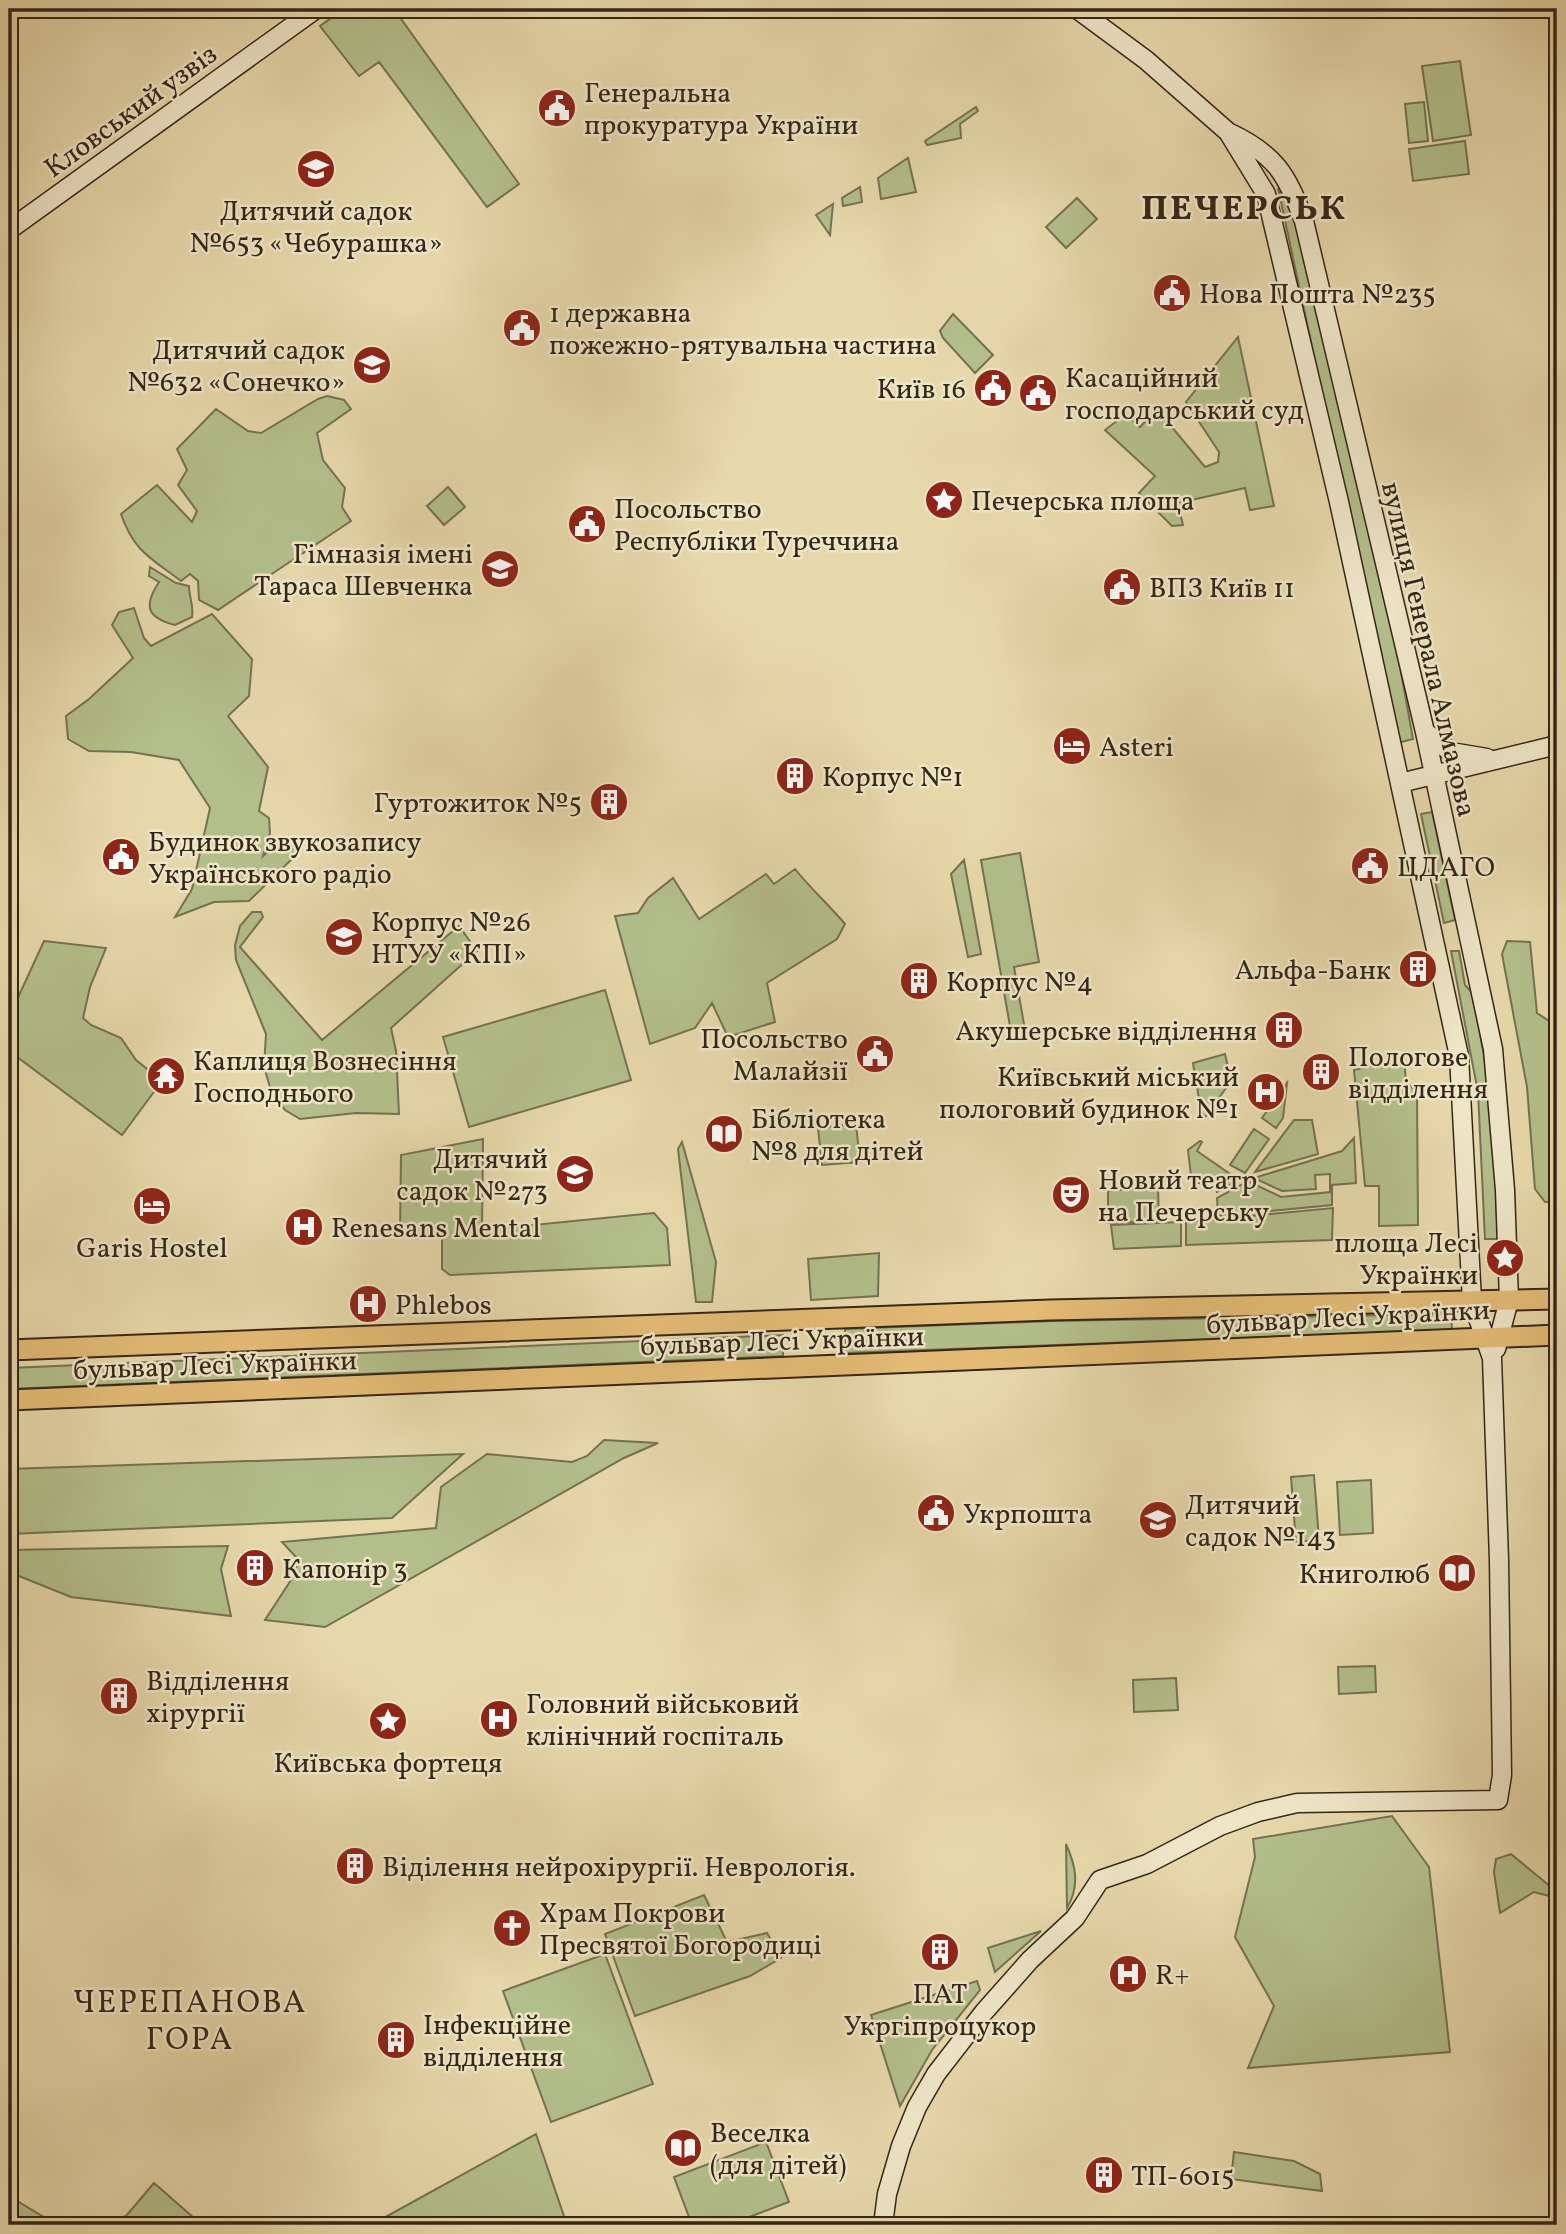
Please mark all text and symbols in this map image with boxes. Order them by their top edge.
street label: Кловський узвіз [37,36,226,188]
place label: Генеральна прокуратура України [584,75,858,146]
public building icon: Генеральна прокуратура України [536,87,578,129]
school or university icon: Дитячий садок №653 «Чебурашка» [295,148,337,190]
district label: ПЕЧЕРСЬК [1141,186,1347,234]
place label: Дитячий садок №653 «Чебурашка» [189,193,443,264]
public building icon: Нова Пошта №235 [1151,272,1193,314]
place label: Нова Пошта №235 [1199,276,1436,315]
place label: 1 державна пожежно-рятувальна частина [549,295,937,366]
public building icon: 1 державна пожежно-рятувальна частина [501,307,543,349]
place label: Дитячий садок №632 «Сонечко» [127,332,345,403]
school or university icon: Дитячий садок №632 «Сонечко» [351,344,393,386]
place label: Касаційний господарський суд [1065,360,1304,431]
public building icon: Київ 16 [972,367,1014,409]
place label: Київ 16 [877,371,966,410]
public building icon: Касаційний господарський суд [1017,372,1059,414]
street label: вулиця Генерала Алмазова [1370,478,1485,821]
place icon: Печерська площа [923,479,965,521]
place label: Печерська площа [971,483,1195,522]
place label: Посольство Республіки Туреччина [614,491,900,562]
public building icon: Посольство Республіки Туреччина [566,503,608,545]
place label: Гімназія імені Тараса Шевченка [254,536,473,607]
school or university icon: Гімназія імені Тараса Шевченка [479,548,521,590]
public building icon: ВПЗ Київ 11 [1101,566,1143,608]
place label: ВПЗ Київ 11 [1149,570,1295,609]
hotel icon: Asteri [1051,725,1093,767]
place label: Asteri [1099,729,1174,768]
building icon: Корпус №1 [774,755,816,797]
place label: Корпус №1 [822,759,963,798]
building icon: Гуртожиток №5 [588,781,630,823]
place label: Гуртожиток №5 [374,785,582,824]
place label: Будинок звукозапису Українського радіо [148,824,422,895]
public building icon: Будинок звукозапису Українського радіо [100,836,142,878]
public building icon: ЦДАГО [1349,845,1391,887]
place label: ЦДАГО [1397,849,1495,888]
place label: Корпус №26 НТУУ «КПІ» [371,904,531,975]
school or university icon: Корпус №26 НТУУ «КПІ» [323,916,365,958]
building icon: Альфа-Банк [1397,948,1439,990]
place label: Альфа-Банк [1235,952,1391,991]
building icon: Корпус №4 [898,960,940,1002]
place label: Корпус №4 [946,964,1093,1003]
building icon: Акушерське відділення [1263,1009,1305,1051]
place label: Акушерське відділення [955,1013,1257,1052]
place label: Посольство Малайзії [700,1021,848,1092]
public building icon: Посольство Малайзії [854,1033,896,1075]
place label: Пологове відділення [1348,1039,1488,1110]
place label: Каплиця Вознесіння Господнього [193,1043,457,1114]
building icon: Пологове відділення [1300,1051,1342,1093]
temple icon: Каплиця Вознесіння Господнього [145,1055,187,1097]
place label: Київський міський пологовий будинок №1 [939,1059,1239,1130]
hospital icon: Київський міський пологовий будинок №1 [1245,1071,1287,1113]
place label: Бібліотека №8 для дітей [751,1101,924,1172]
library icon: Бібліотека №8 для дітей [703,1113,745,1155]
place label: Дитячий садок №273 [396,1141,548,1212]
school or university icon: Дитячий садок №273 [554,1153,596,1195]
place label: Новий театр на Печерську [1098,1162,1269,1233]
theatre icon: Новий театр на Печерську [1050,1174,1092,1216]
hotel icon: Garis Hostel [131,1185,173,1227]
hospital icon: Renesans Mental [283,1206,325,1248]
place label: Renesans Mental [331,1210,541,1249]
place label: площа Лесі Українки [1334,1225,1478,1296]
place label: Garis Hostel [76,1230,228,1269]
place icon: площа Лесі Українки [1484,1237,1526,1279]
hospital icon: Phlebos [347,1283,389,1325]
place label: Phlebos [395,1287,492,1326]
street label: бульвар Лесі Українки [1205,1292,1491,1345]
street label: бульвар Лесі Українки [640,1318,925,1367]
street label: бульвар Лесі Українки [73,1342,358,1391]
place label: Дитячий садок №143 [1185,1487,1336,1558]
public building icon: Укрпошта [915,1492,957,1534]
place label: Укрпошта [963,1496,1092,1535]
school or university icon: Дитячий садок №143 [1137,1499,1179,1541]
building icon: Капонір 3 [234,1547,276,1589]
place label: Капонір 3 [282,1551,408,1590]
library icon: Книголюб [1436,1552,1478,1594]
place label: Книголюб [1299,1556,1430,1595]
place label: Відділення хірургії [146,1663,289,1734]
building icon: Відділення хірургії [98,1675,140,1717]
place label: Головний військовий клінічний госпіталь [526,1686,799,1757]
hospital icon: Головний військовий клінічний госпіталь [478,1698,520,1740]
place icon: Київська фортеця [367,1700,409,1742]
place label: Київська фортеця [274,1745,502,1784]
building icon: Віділення нейрохірургії. Неврологія. [334,1845,376,1887]
place label: Віділення нейрохірургії. Неврологія. [382,1849,856,1888]
place label: Храм Покрови Пресвятої Богородиці [539,1895,822,1966]
church icon: Храм Покрови Пресвятої Богородиці [491,1907,533,1949]
building icon: ПАТ Укргіпроцукор [919,1931,961,1973]
hospital icon: R+ [1107,1953,1149,1995]
place label: R+ [1155,1957,1190,1996]
place label: ПАТ Укргіпроцукор [844,1976,1036,2047]
district label: ЧЕРЕПАНОВА ГОРА [73,1982,307,2063]
place label: Інфекційне відділення [423,2007,571,2078]
building icon: Інфекційне відділення [375,2019,417,2061]
place label: Веселка (для дітей) [710,2115,846,2186]
library icon: Веселка (для дітей) [662,2127,704,2169]
building icon: ТП-6015 [1083,2154,1125,2196]
place label: ТП-6015 [1131,2158,1235,2197]

